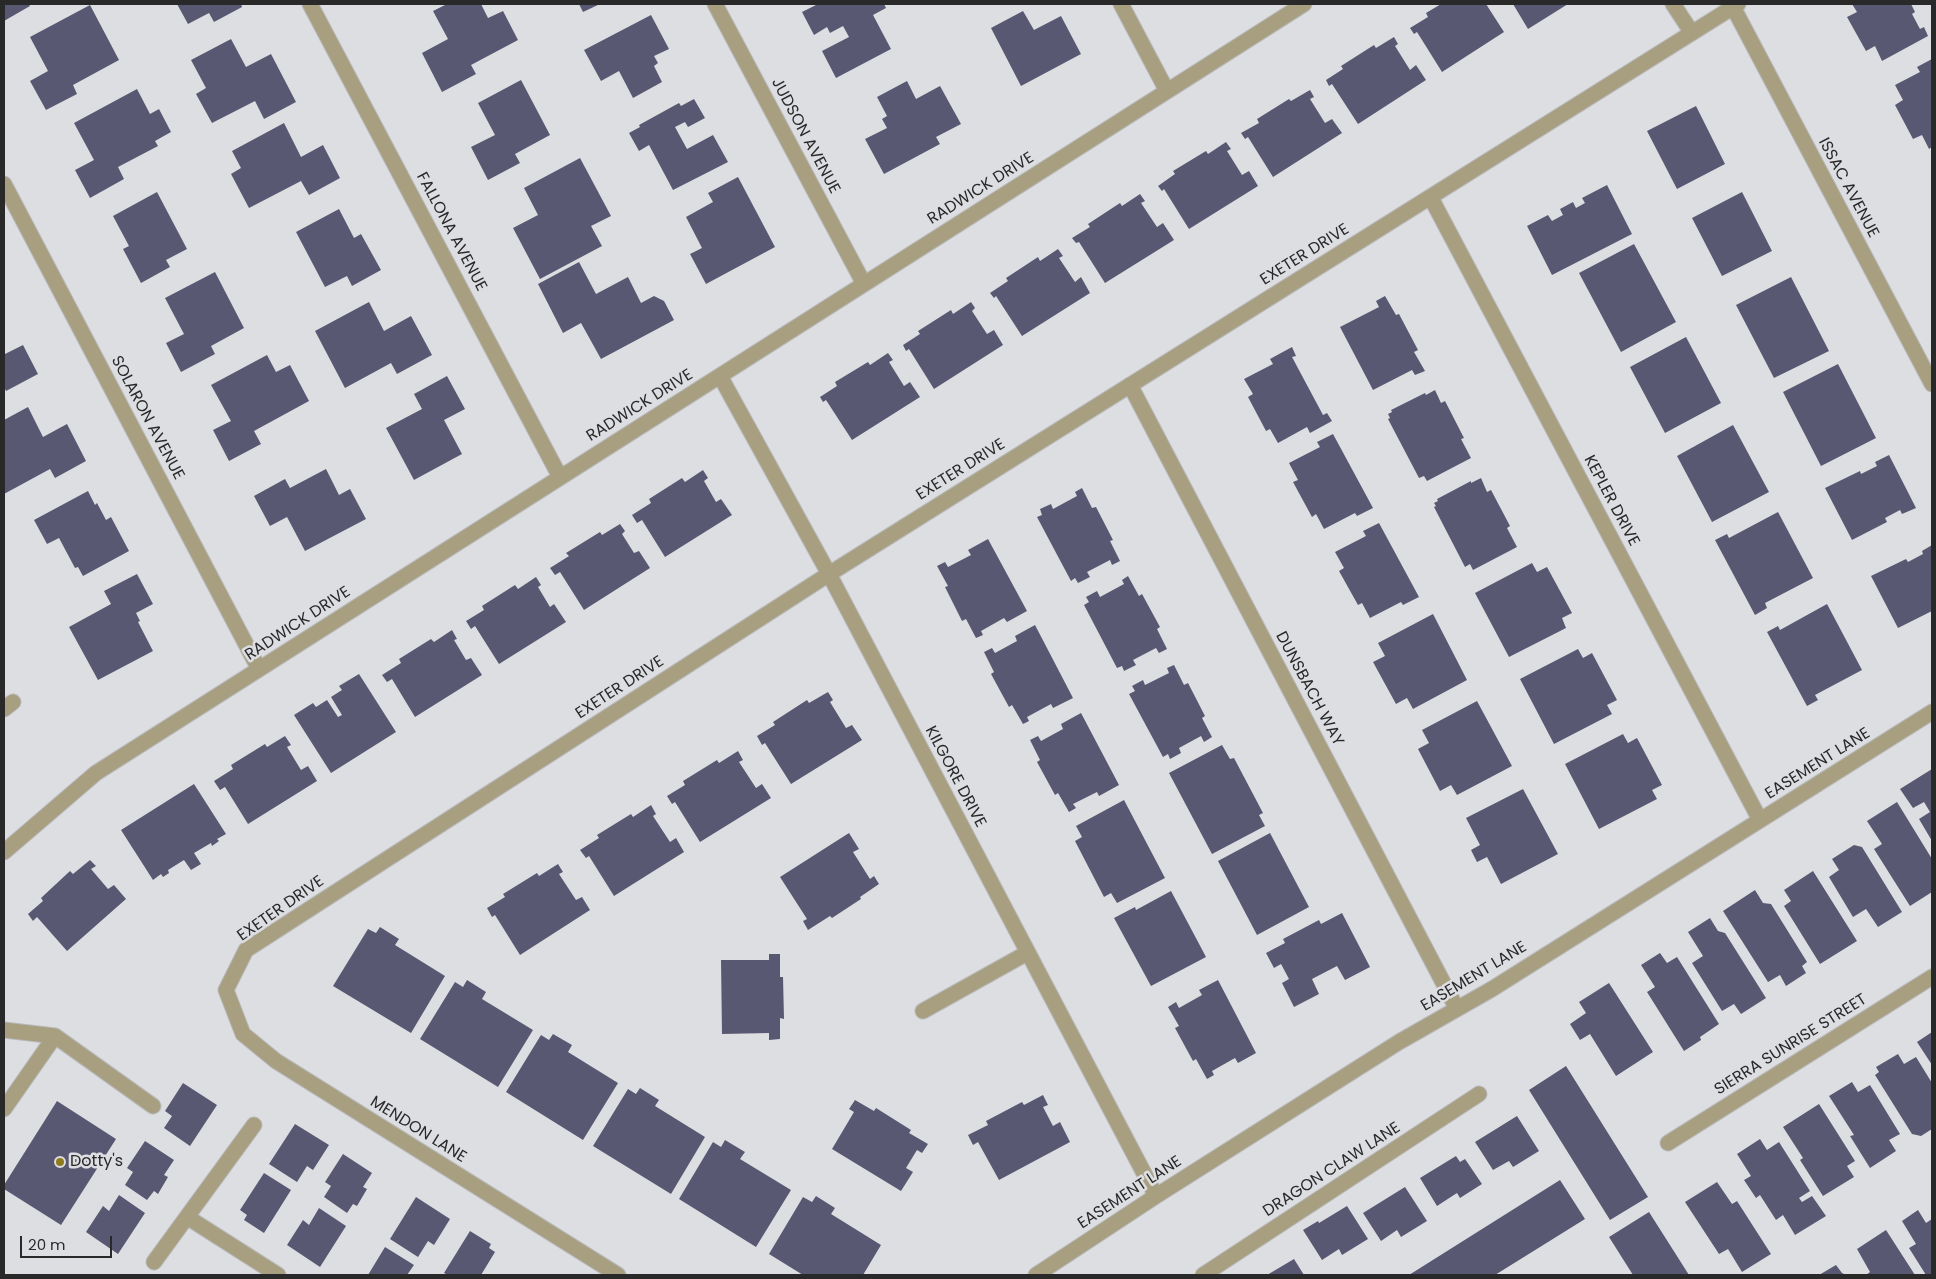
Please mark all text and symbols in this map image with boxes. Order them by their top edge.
street label: JUDSON AVENUE [766,75,844,197]
street label: ISSAC AVENUE [1814,135,1882,241]
street label: RADWICK DRIVE [924,149,1038,229]
street label: FALLONA AVENUE [412,169,490,295]
street label: EXETER DRIVE [1257,220,1353,290]
street label: SOLARON AVENUE [106,353,188,483]
street label: RADWICK DRIVE [583,366,697,446]
street label: EXETER DRIVE [913,435,1009,505]
street label: KEPLER DRIVE [1579,452,1643,550]
street label: RADWICK DRIVE [242,583,354,665]
street label: DUNSBACH WAY [1271,629,1347,749]
street label: EXETER DRIVE [572,652,668,724]
street label: KILGORE DRIVE [920,723,990,831]
street label: EASEMENT LANE [1762,724,1874,804]
street label: EXETER DRIVE [234,872,328,946]
street label: EASEMENT LANE [1418,938,1530,1016]
street label: SIERRA SUNRISE STREET [1711,990,1871,1100]
street label: MENDON LANE [366,1093,470,1167]
street label: DRAGON CLAW LANE [1260,1119,1404,1221]
place label: Dotty's [70,1152,123,1172]
street label: EASEMENT LANE [1074,1152,1186,1234]
marker: Dotty's [54,1156,66,1168]
scale bar [22,1226,115,1258]
text: 20 m [28,1234,66,1255]

